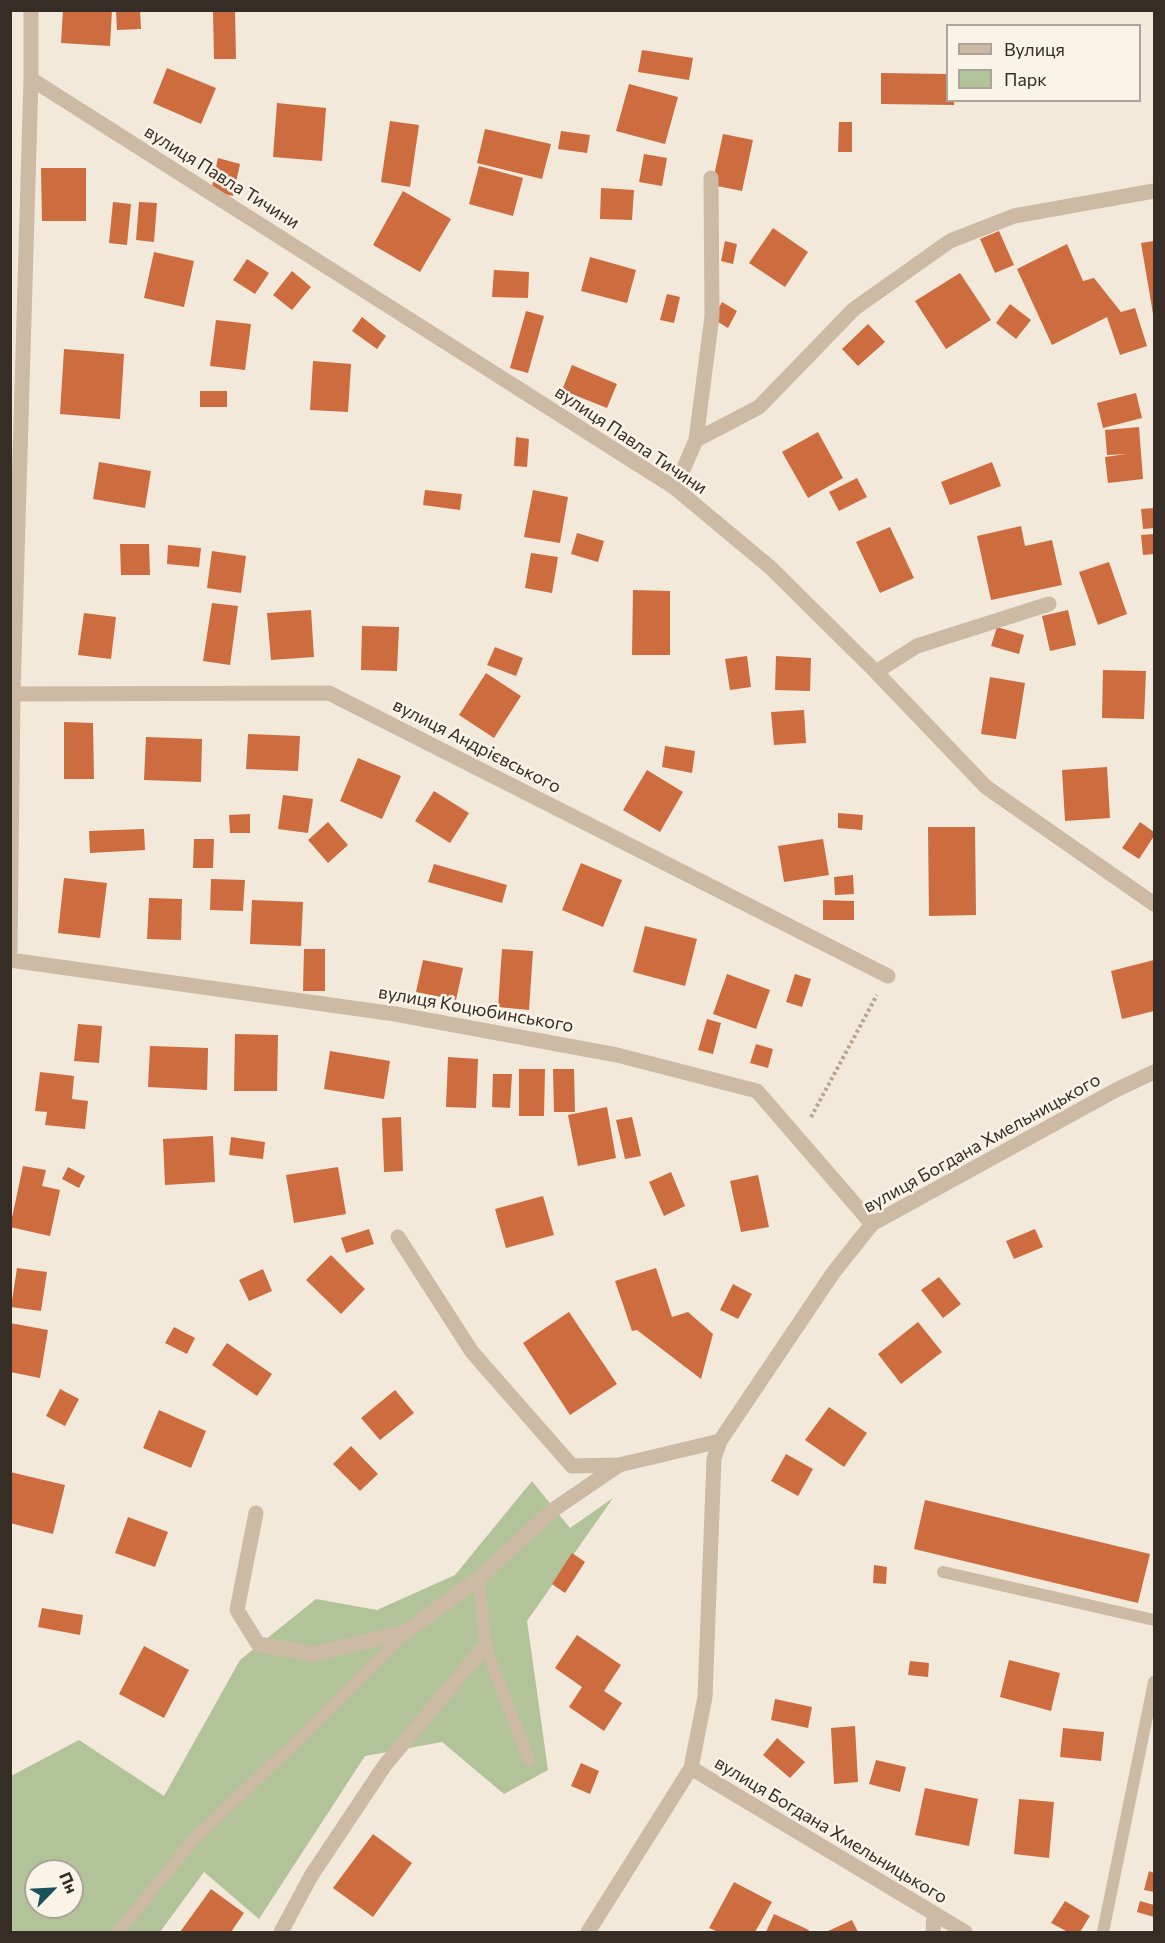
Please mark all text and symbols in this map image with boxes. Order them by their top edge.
legend [946,24,1141,102]
text: Вулиця [1004,38,1065,60]
text: Парк [1004,68,1047,90]
street label: вулиця Павла Тичини [141,121,303,233]
street label: вулиця Павла Тичини [551,381,711,499]
street label: вулиця Андрієвського [389,694,565,798]
street label: вулиця Коцюбинського [377,981,575,1037]
street label: вулиця Богдана Хмельницького [860,1069,1104,1217]
street label: вулиця Богдана Хмельницького [711,1752,951,1908]
north arrow [24,1859,84,1919]
text: Пн [56,1869,82,1896]

